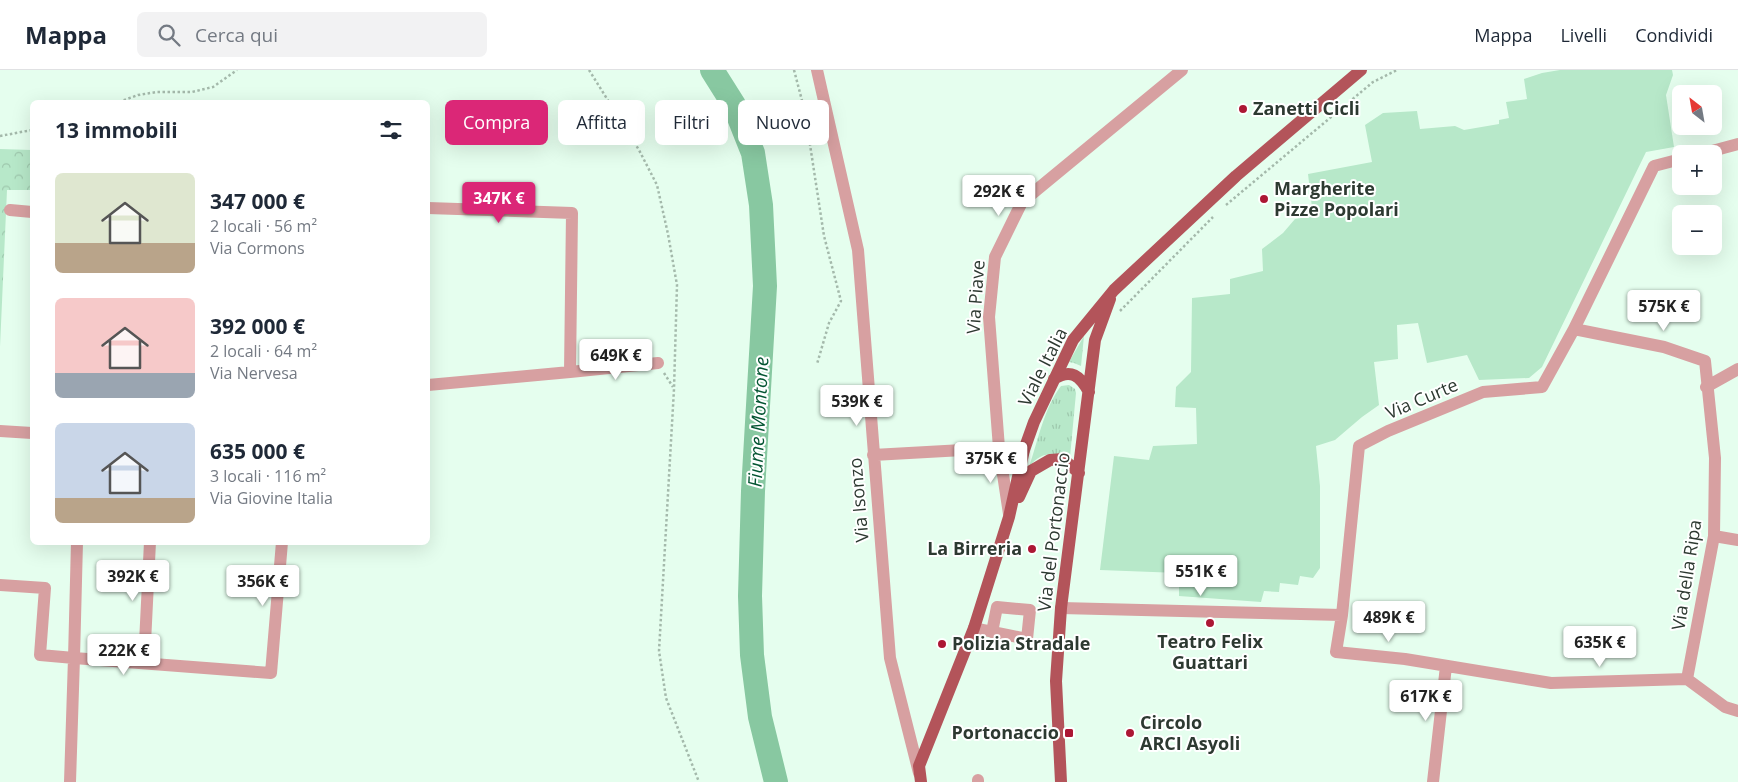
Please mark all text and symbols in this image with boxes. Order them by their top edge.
search box [137,12,487,57]
text: Mappa [25,18,107,51]
icon: search [155,21,183,49]
text: Cerca qui [195,22,278,48]
text: Mappa [1474,23,1532,47]
text: Livelli [1560,23,1607,47]
text: Condividi [1635,23,1713,47]
north arrow [1672,85,1722,135]
map controls [1672,85,1722,255]
place label: Zanetti Cicli [1253,96,1360,120]
chip: Compra [445,100,548,145]
chip: Affitta [558,100,645,145]
chip: Filtri [655,100,728,145]
chip: Nuovo [738,100,829,145]
marker: Zanetti Cicli [1237,103,1249,115]
text: 13 immobili [55,116,178,144]
icon: filters [377,116,405,144]
button: + [1672,145,1722,195]
pin: 292K € [958,174,1040,217]
place label: Margherite Pizze Popolari [1274,176,1399,221]
text: 292K € [973,180,1025,202]
pin: 347K € [458,182,540,224]
text: 347 000 € [210,187,305,215]
text: 347K € [473,187,525,209]
icon: home [95,193,155,253]
marker: Margherite Pizze Popolari [1258,193,1270,205]
button: − [1672,205,1722,255]
text: 2 locali · 56 m² [210,215,317,237]
text: Via Cormons [210,237,305,259]
street label: Via Piave [960,259,990,335]
pin: 575K € [1623,290,1705,332]
text: 575K € [1638,295,1690,317]
text: 392 000 € [210,312,305,340]
icon: home [95,318,155,378]
street label: Viale Italia [1012,323,1072,410]
pin: 649K € [575,338,657,381]
text: 2 locali · 64 m² [210,340,317,362]
text: 649K € [590,344,642,366]
water label: Fiume Montone [742,356,774,488]
text: Via Nervesa [210,362,298,384]
street label: Via Curte [1382,372,1461,424]
pin: 539K € [816,384,898,427]
text: 539K € [831,390,883,412]
text: 635 000 € [210,437,305,465]
pin: 375K € [950,442,1032,484]
icon: home [95,443,155,503]
text: 375K € [965,447,1017,469]
street label: Via del Portonaccio [1031,451,1075,613]
street label: Via Isonzo [842,457,874,543]
text: 3 locali · 116 m² [210,465,326,487]
text: Via Giovine Italia [210,487,333,509]
street label: Via della Ripa [1665,518,1707,632]
place label: La Birreria [927,536,1022,560]
marker: La Birreria [1026,543,1038,555]
pin: 551K € [1160,554,1242,597]
pin: 392K € [92,560,174,602]
text: 551K € [1175,560,1227,582]
pin: 356K € [222,564,304,607]
text: 392K € [107,565,159,587]
text: 356K € [237,570,289,592]
pin: 489K € [1348,600,1430,643]
text: 489K € [1363,606,1415,628]
marker: Teatro Felix Guattari [1204,617,1216,629]
pin: 635K € [1559,626,1641,668]
place label: Teatro Felix Guattari [1157,629,1263,674]
place label: Polizia Stradale [952,631,1090,655]
text: 635K € [1574,631,1626,653]
pin: 222K € [83,634,165,676]
marker: Polizia Stradale [936,638,948,650]
text: 222K € [98,639,150,661]
pin: 617K € [1385,680,1467,722]
text: 617K € [1400,685,1452,707]
place label: Circolo ARCI Asyoli [1140,710,1240,755]
place label: Portonaccio [952,720,1059,744]
marker: Portonaccio [1063,727,1075,739]
marker: Circolo ARCI Asyoli [1124,727,1136,739]

